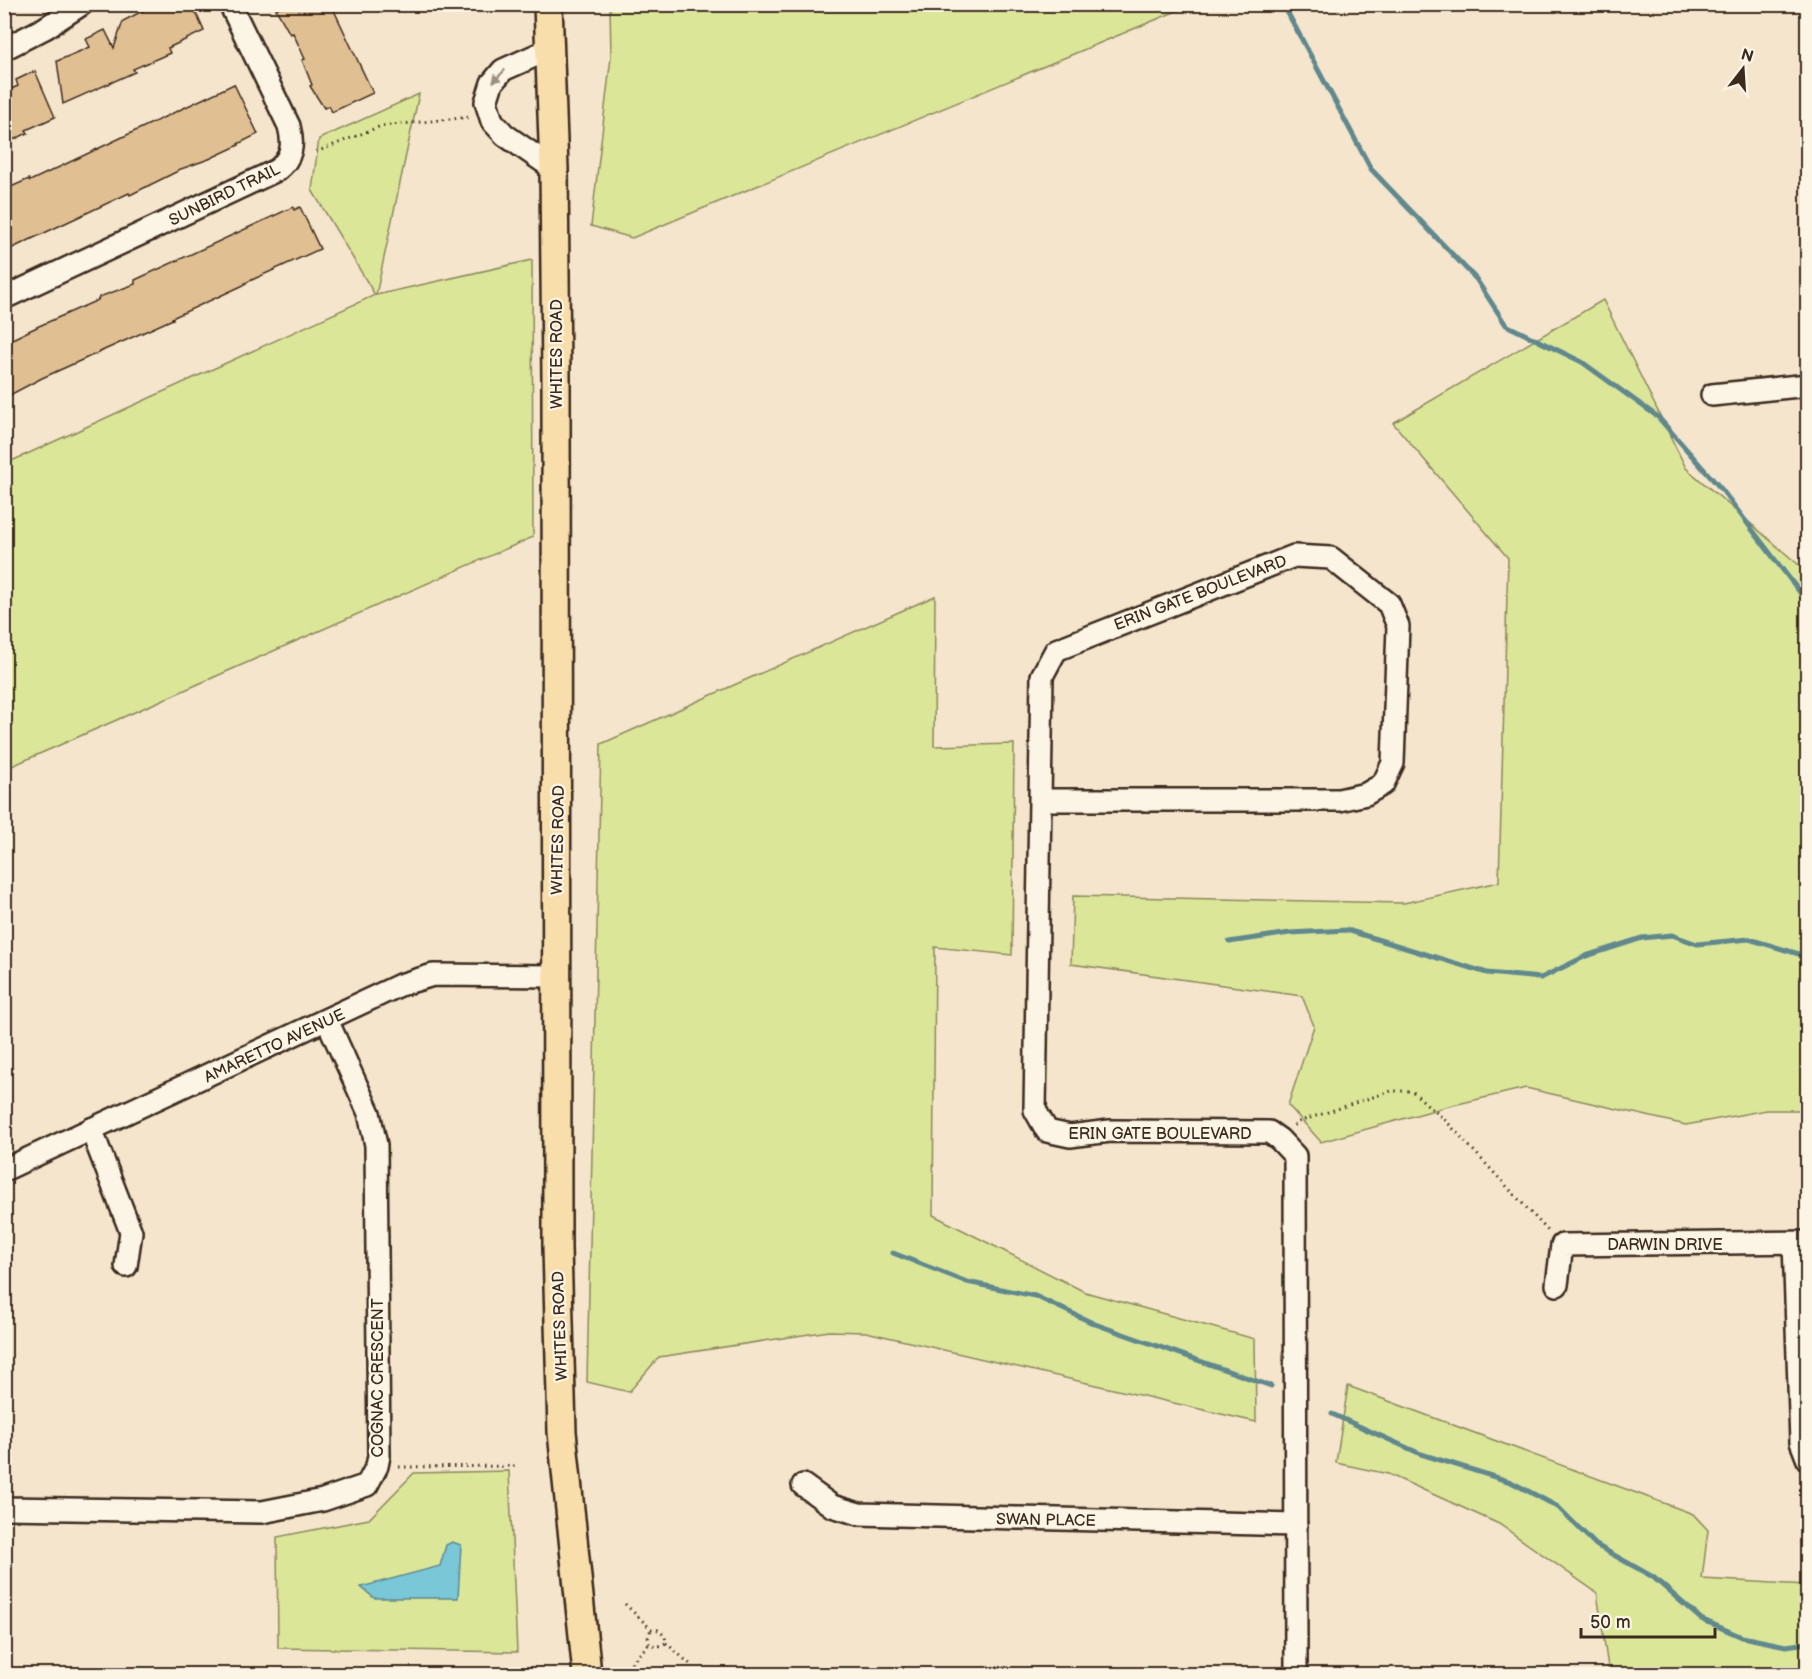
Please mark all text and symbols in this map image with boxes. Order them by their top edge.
north arrow [1713,39,1773,99]
text: N [1738,45,1755,67]
one-way arrow [492,69,506,84]
street label: SUNBIRD TRAIL [166,160,284,230]
street label: WHITES ROAD [548,299,567,409]
street label: ERIN GATE BOULEVARD [1111,552,1290,635]
street label: WHITES ROAD [548,785,569,895]
street label: AMARETTO AVENUE [201,1005,348,1087]
street label: ERIN GATE BOULEVARD [1068,1125,1252,1144]
street label: DARWIN DRIVE [1607,1236,1723,1255]
street label: WHITES ROAD [549,1271,572,1381]
street label: COGNAC CRESCENT [369,1298,388,1458]
street label: SWAN PLACE [996,1510,1096,1531]
scale bar [1581,1601,1714,1639]
text: 50 m [1590,1612,1631,1633]

